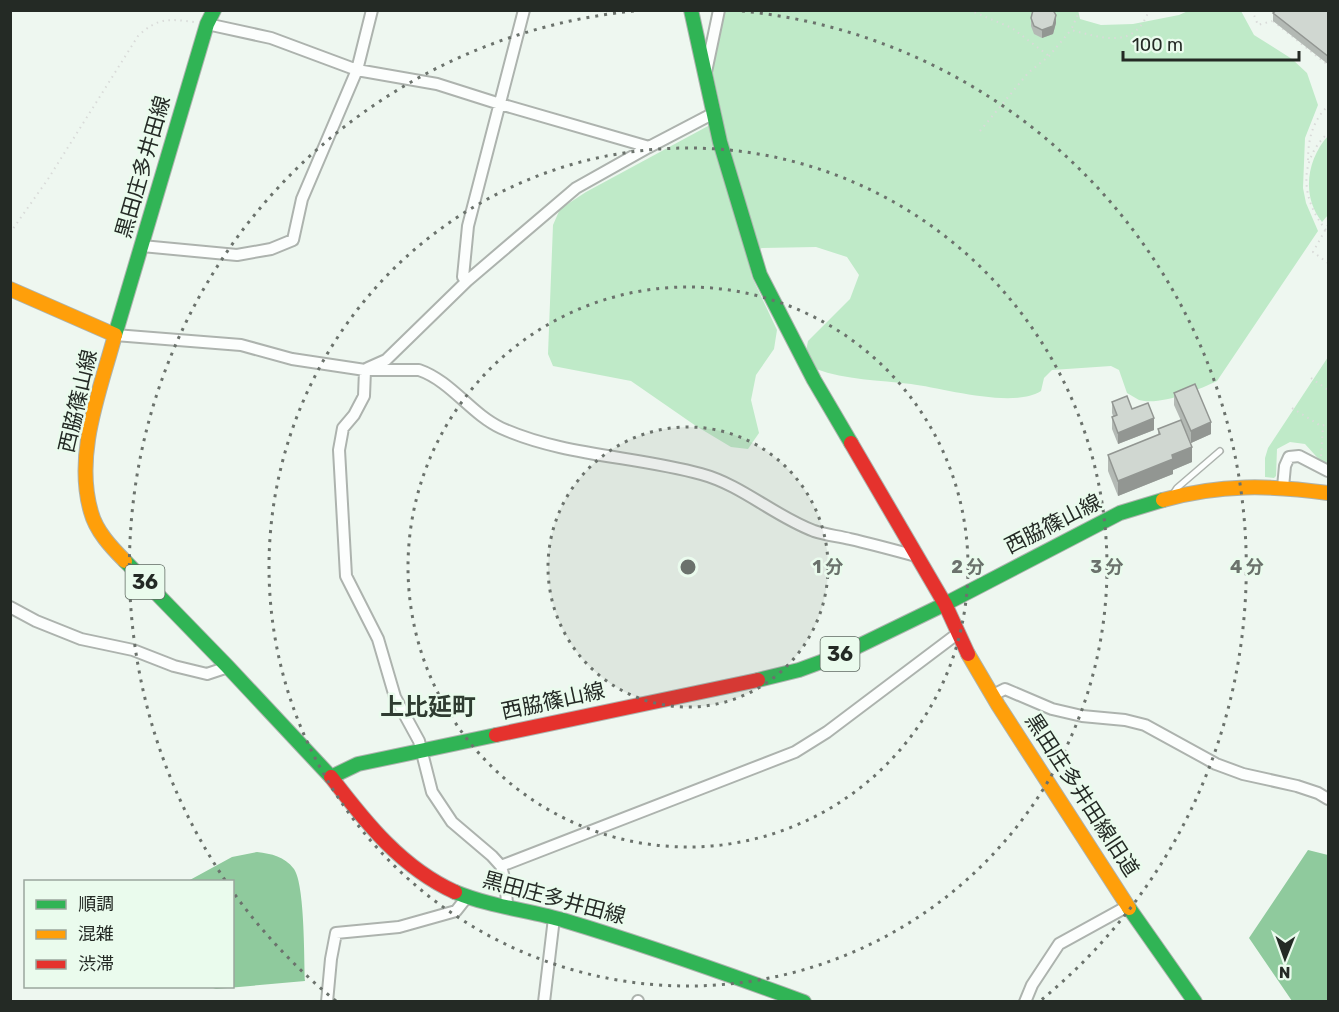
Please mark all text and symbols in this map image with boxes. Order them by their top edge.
scale bar [1123,24,1298,62]
text: 100 m [1132,34,1183,56]
street label: 黒田庄多井田線 [110,93,175,241]
street label: 西脇篠山線 [54,347,102,455]
street label: 西脇篠山線 [1000,489,1105,559]
text: 1 分 [813,556,843,578]
text: 2 分 [951,556,985,578]
text: 3 分 [1090,556,1124,578]
text: 4 分 [1230,556,1264,578]
centre of rings [678,557,698,577]
road number: 36 [126,565,164,599]
road number: 36 [820,637,860,671]
street label: 西脇篠山線 [499,677,607,724]
district label: 上比延町 [380,693,476,721]
street label: 黒田庄多井田線旧道 [1020,709,1144,881]
street label: 黒田庄多井田線 [480,866,628,929]
legend [24,880,234,988]
text: 順調 [78,893,114,915]
text: 混雑 [78,923,114,945]
north arrow [1255,928,1315,988]
text: 渋滞 [78,953,114,975]
text: N [1279,963,1291,982]

